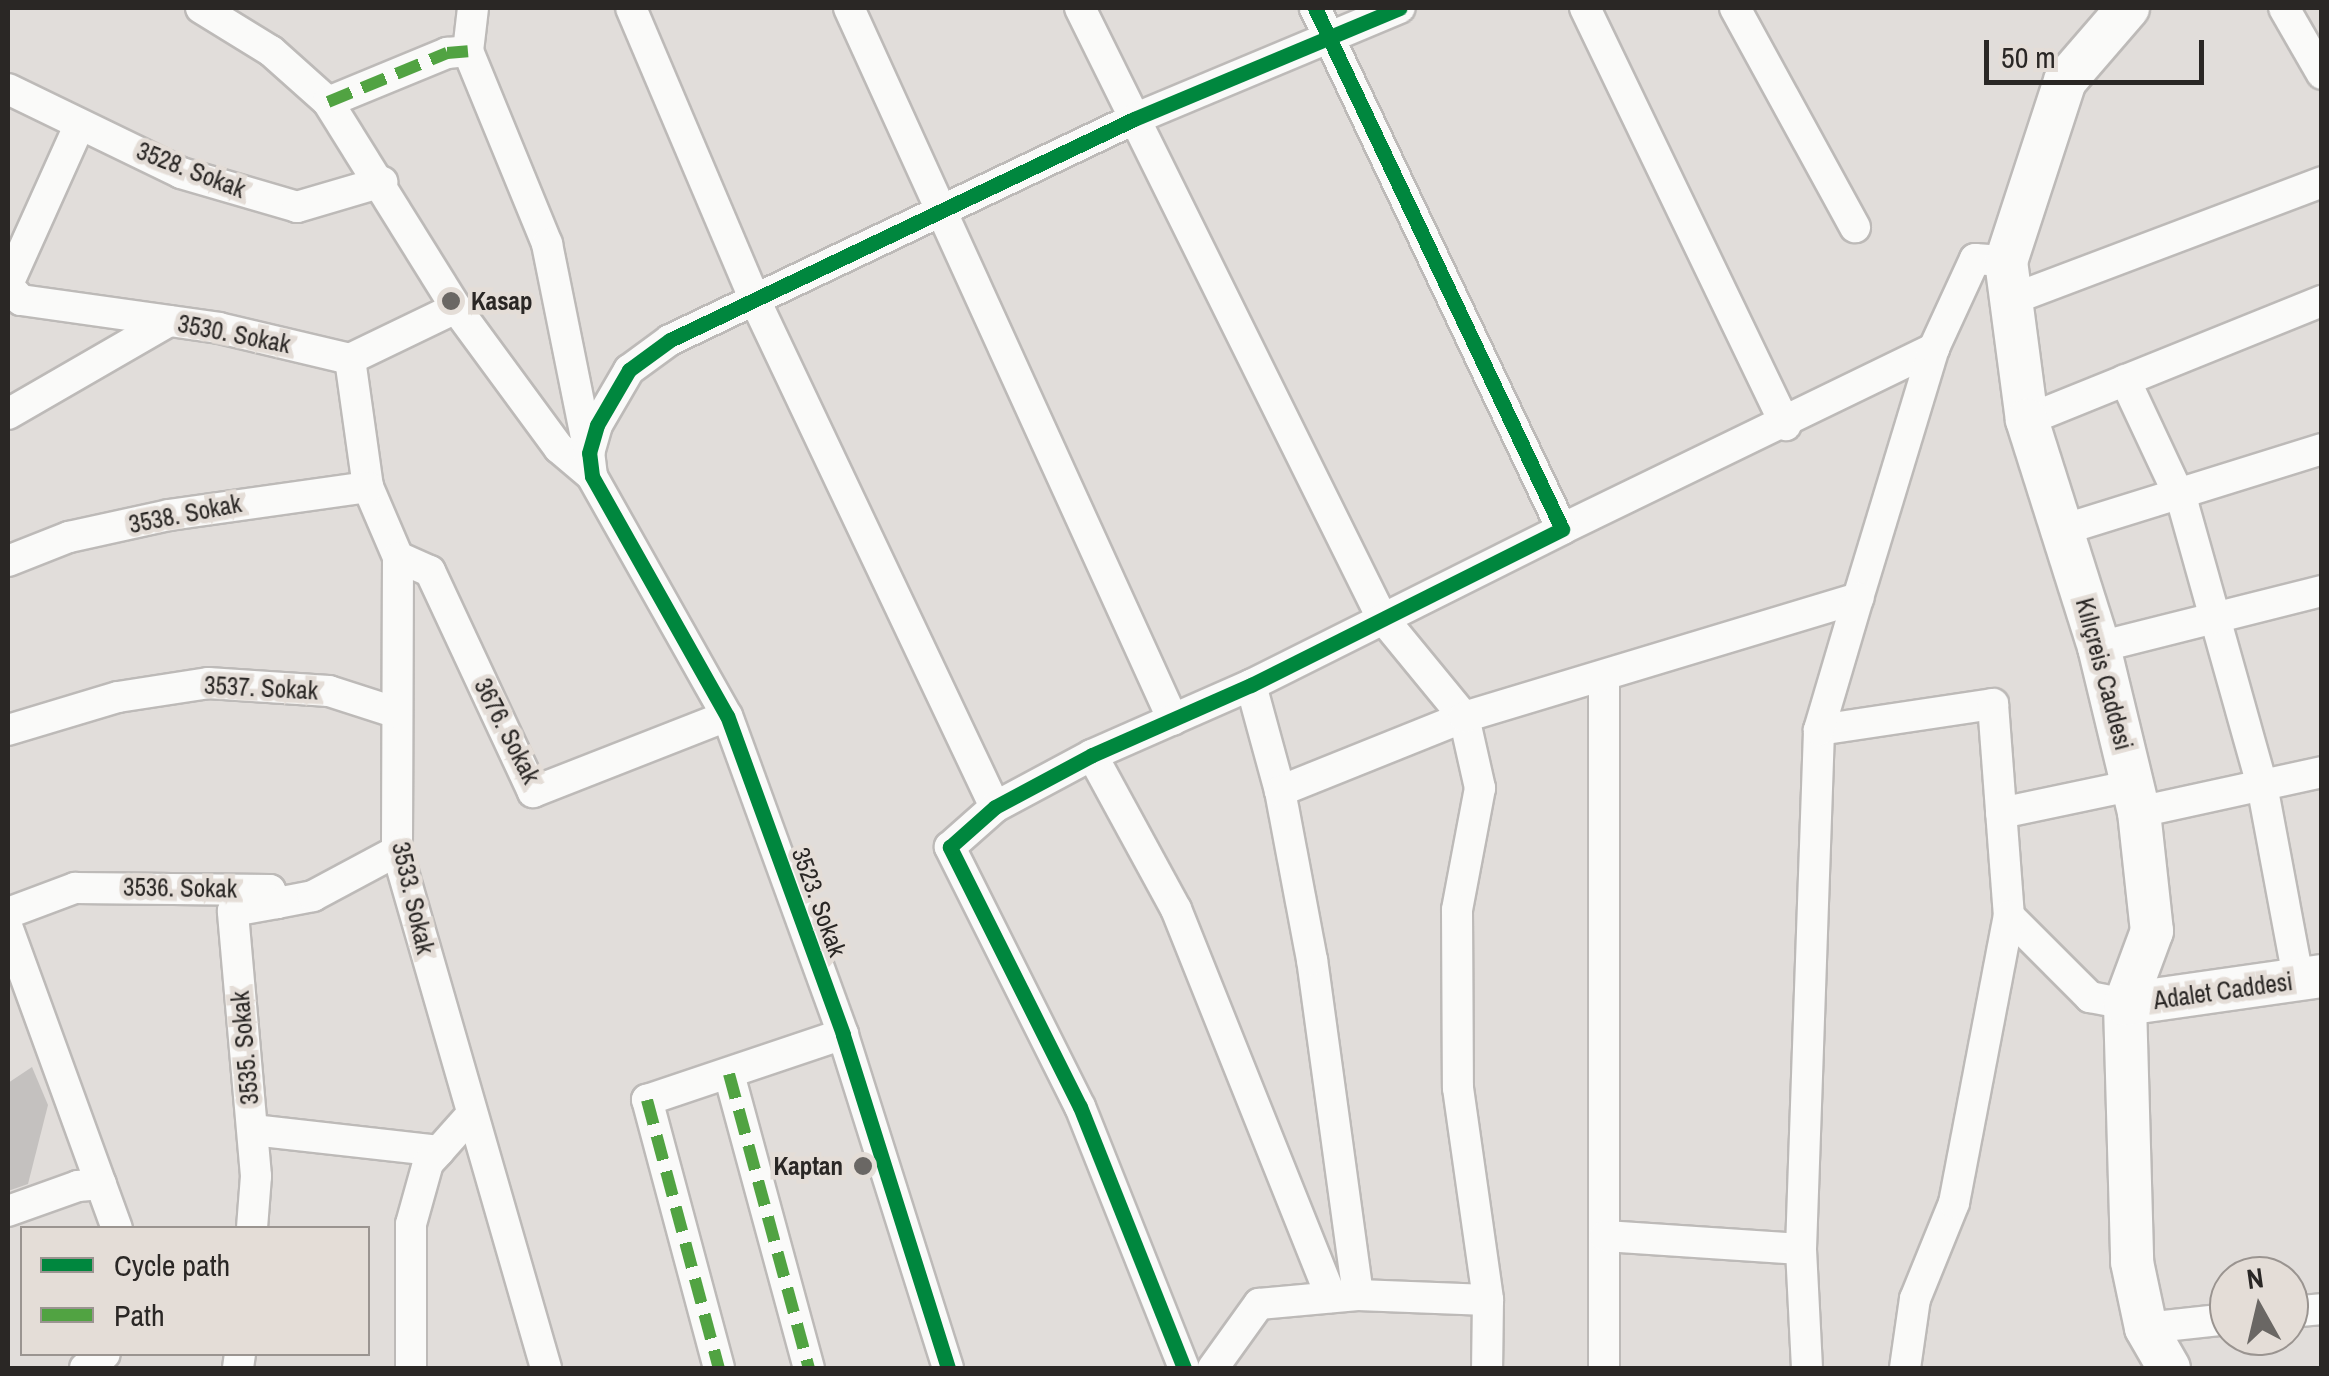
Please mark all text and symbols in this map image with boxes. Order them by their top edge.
scale bar [1989,20,2209,82]
text: 50 m [2001,37,2056,77]
street label: 3528. Sokak [132,136,250,204]
place label: Kasap [471,286,533,316]
marker: Kasap [440,290,462,312]
street label: 3530. Sokak [175,308,293,360]
street label: 3538. Sokak [126,488,244,540]
street label: Kılıçreis Caddesi [2069,595,2139,753]
street label: 3537. Sokak [203,670,319,706]
street label: 3676. Sokak [468,673,546,789]
street label: 3533. Sokak [386,839,440,957]
street label: 3523. Sokak [785,843,853,961]
street label: 3536. Sokak [123,872,237,904]
street label: Adalet Caddesi [2152,966,2294,1016]
street label: 3535. Sokak [225,990,265,1106]
place label: Kaptan [774,1151,843,1181]
marker: Kaptan [852,1155,874,1177]
legend [20,1226,370,1356]
text: Cycle path [114,1245,230,1285]
north arrow [2209,1256,2309,1356]
text: N [2244,1258,2266,1298]
text: Path [114,1295,165,1335]

